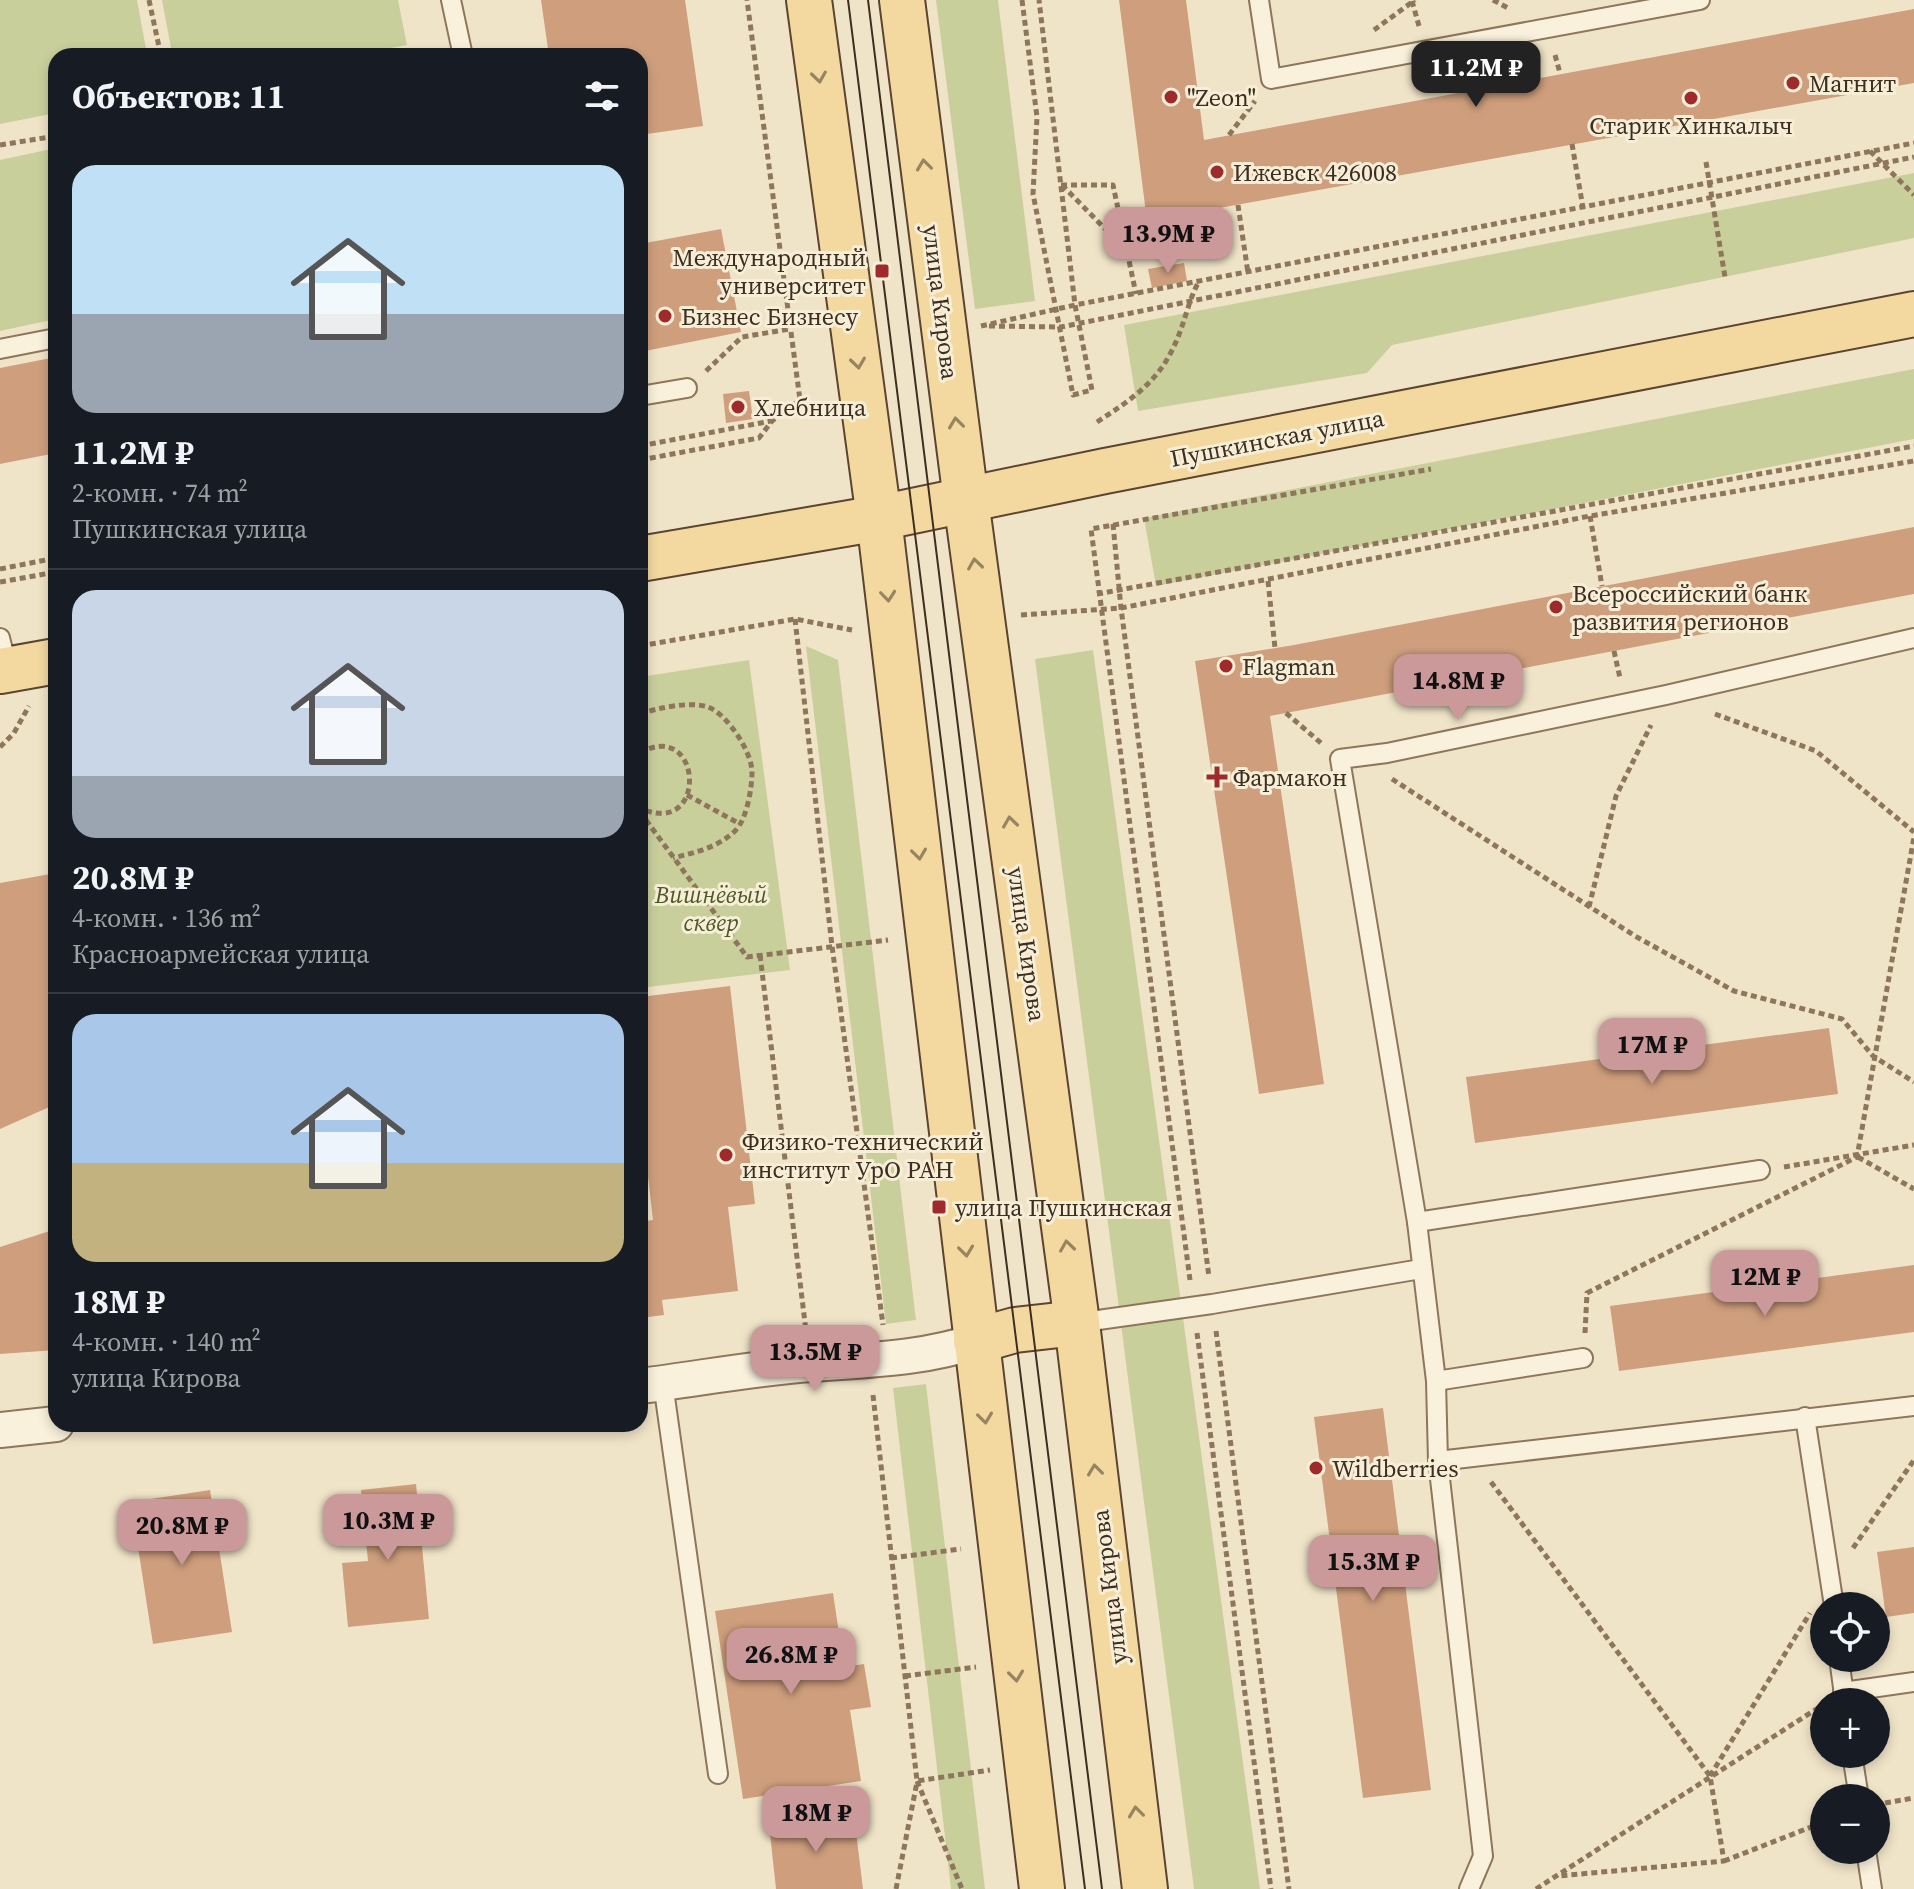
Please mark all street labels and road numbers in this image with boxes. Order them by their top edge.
street label: улица Кирова [915,223,967,382]
street label: Пушкинская улица [1167,401,1388,475]
street label: улица Кирова [1000,865,1054,1024]
street label: улица Кирова [1083,1507,1135,1666]

